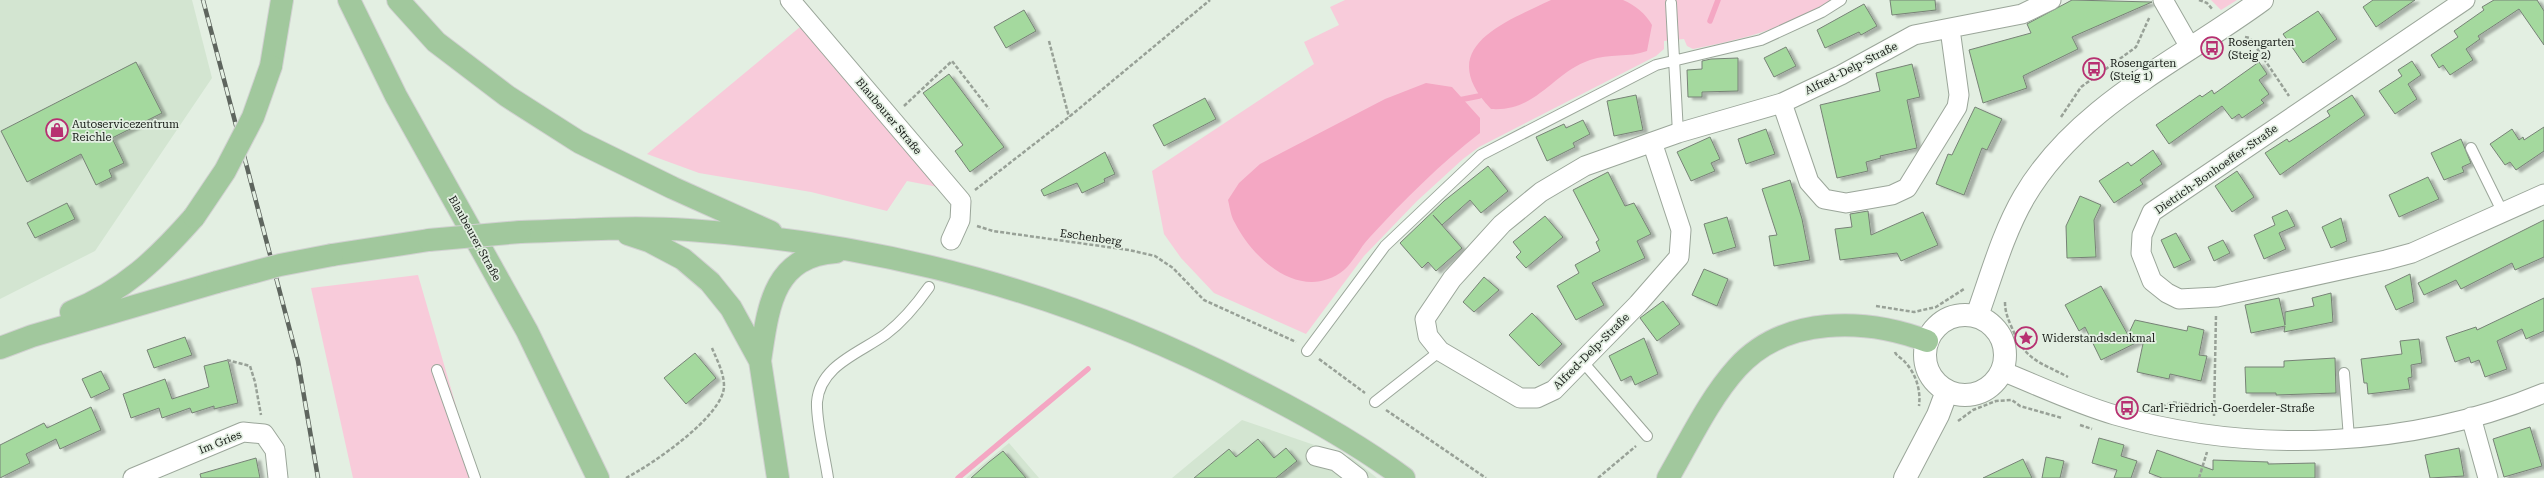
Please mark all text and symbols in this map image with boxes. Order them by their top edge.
bus stop icon: Rosengarten (Steig 2) [2199,35,2225,61]
place label: Rosengarten (Steig 2) [2228,36,2294,62]
street label: Alfred-Delp-Straße [1803,39,1900,97]
bus stop icon: Rosengarten (Steig 1) [2081,56,2107,82]
place label: Rosengarten (Steig 1) [2110,57,2176,83]
street label: Blaubeurer Straße [853,76,924,157]
shop icon: Autoservicezentrum Reichle [44,117,70,143]
place label: Autoservicezentrum Reichle [72,118,179,144]
street label: Dietrich-Bonhoeffer-Straße [2152,122,2280,217]
street label: Blaubeurer Straße [446,193,503,283]
street label: Eschenberg [1059,227,1123,248]
street label: Alfred-Delp-Straße [1551,311,1632,392]
place icon: Widerstandsdenkmal [2013,325,2039,351]
place label: Widerstandsdenkmal [2042,332,2156,345]
bus stop icon: Carl-Friedrich-Goerdeler-Straße [2114,395,2140,421]
place label: Carl-Friedrich-Goerdeler-Straße [2142,402,2314,415]
street label: Im Gries [197,428,243,457]

